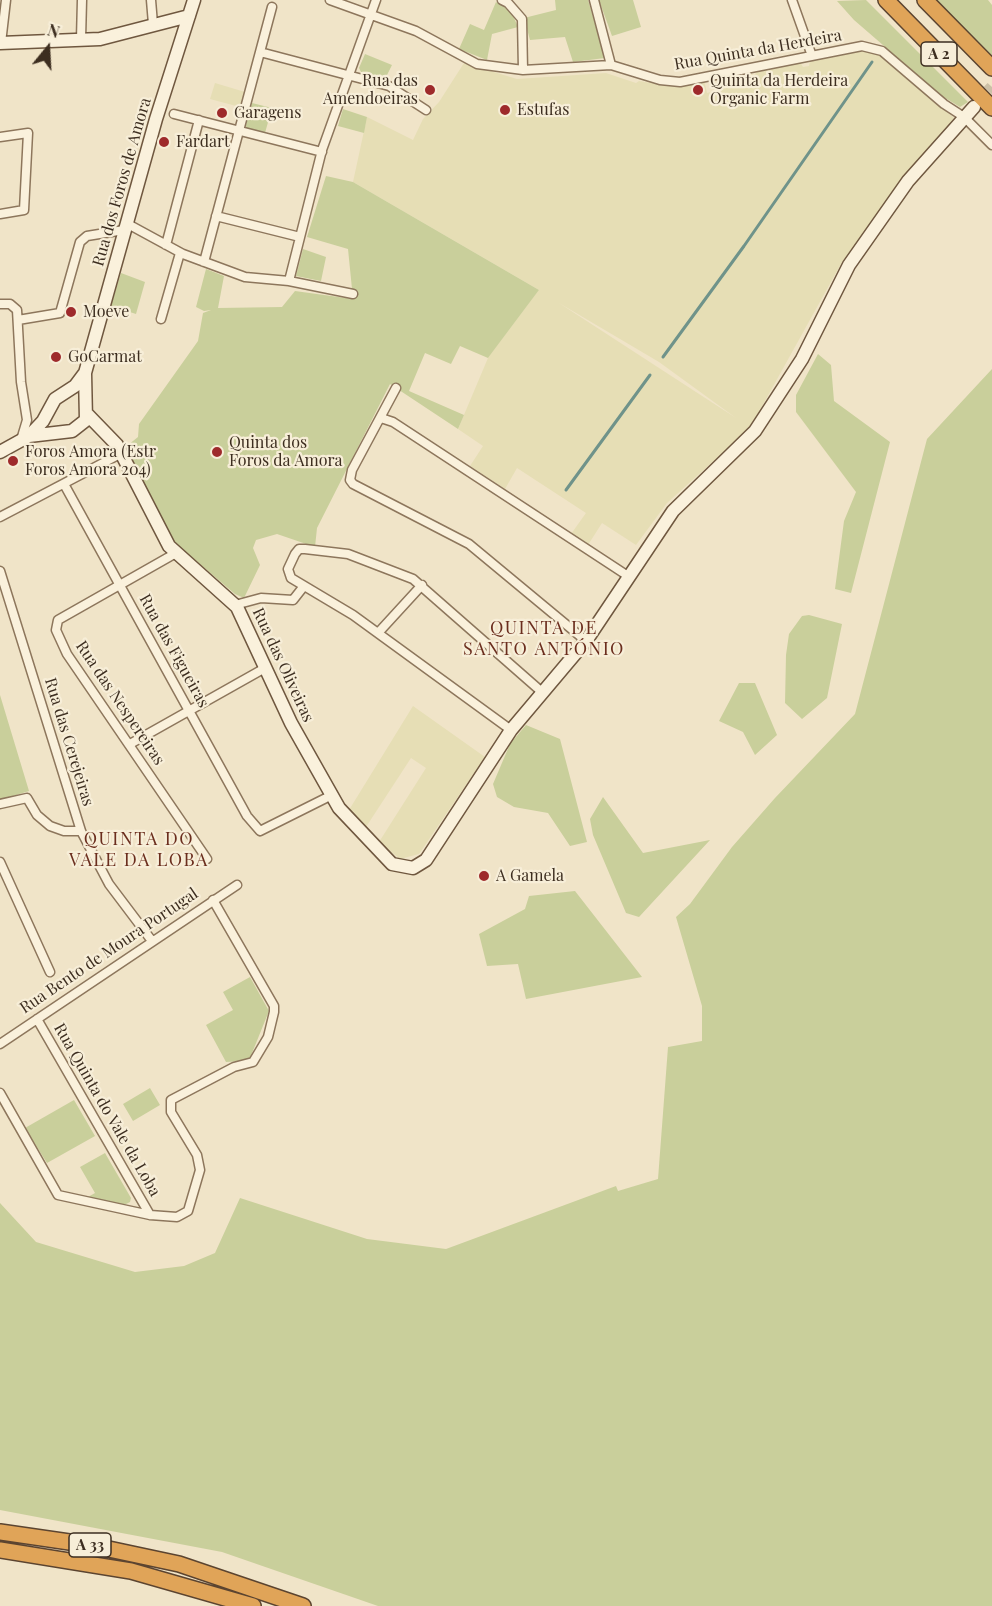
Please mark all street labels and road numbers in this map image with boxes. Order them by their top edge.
street label: Rua Quinta da Herdeira [673,26,843,74]
road number: A 2 [921,42,957,66]
street label: Rua dos Foros de Amora [89,95,155,269]
street label: Rua das Figueiras [135,591,213,711]
street label: Rua das Oliveiras [248,605,318,725]
street label: Rua das Nespereiras [71,637,169,769]
street label: Rua das Cerejeiras [40,675,98,809]
street label: Rua Bento de Moura Portugal [16,884,202,1018]
street label: Rua Quinta do Vale da Loba [50,1020,164,1200]
road number: A 33 [69,1533,111,1557]

